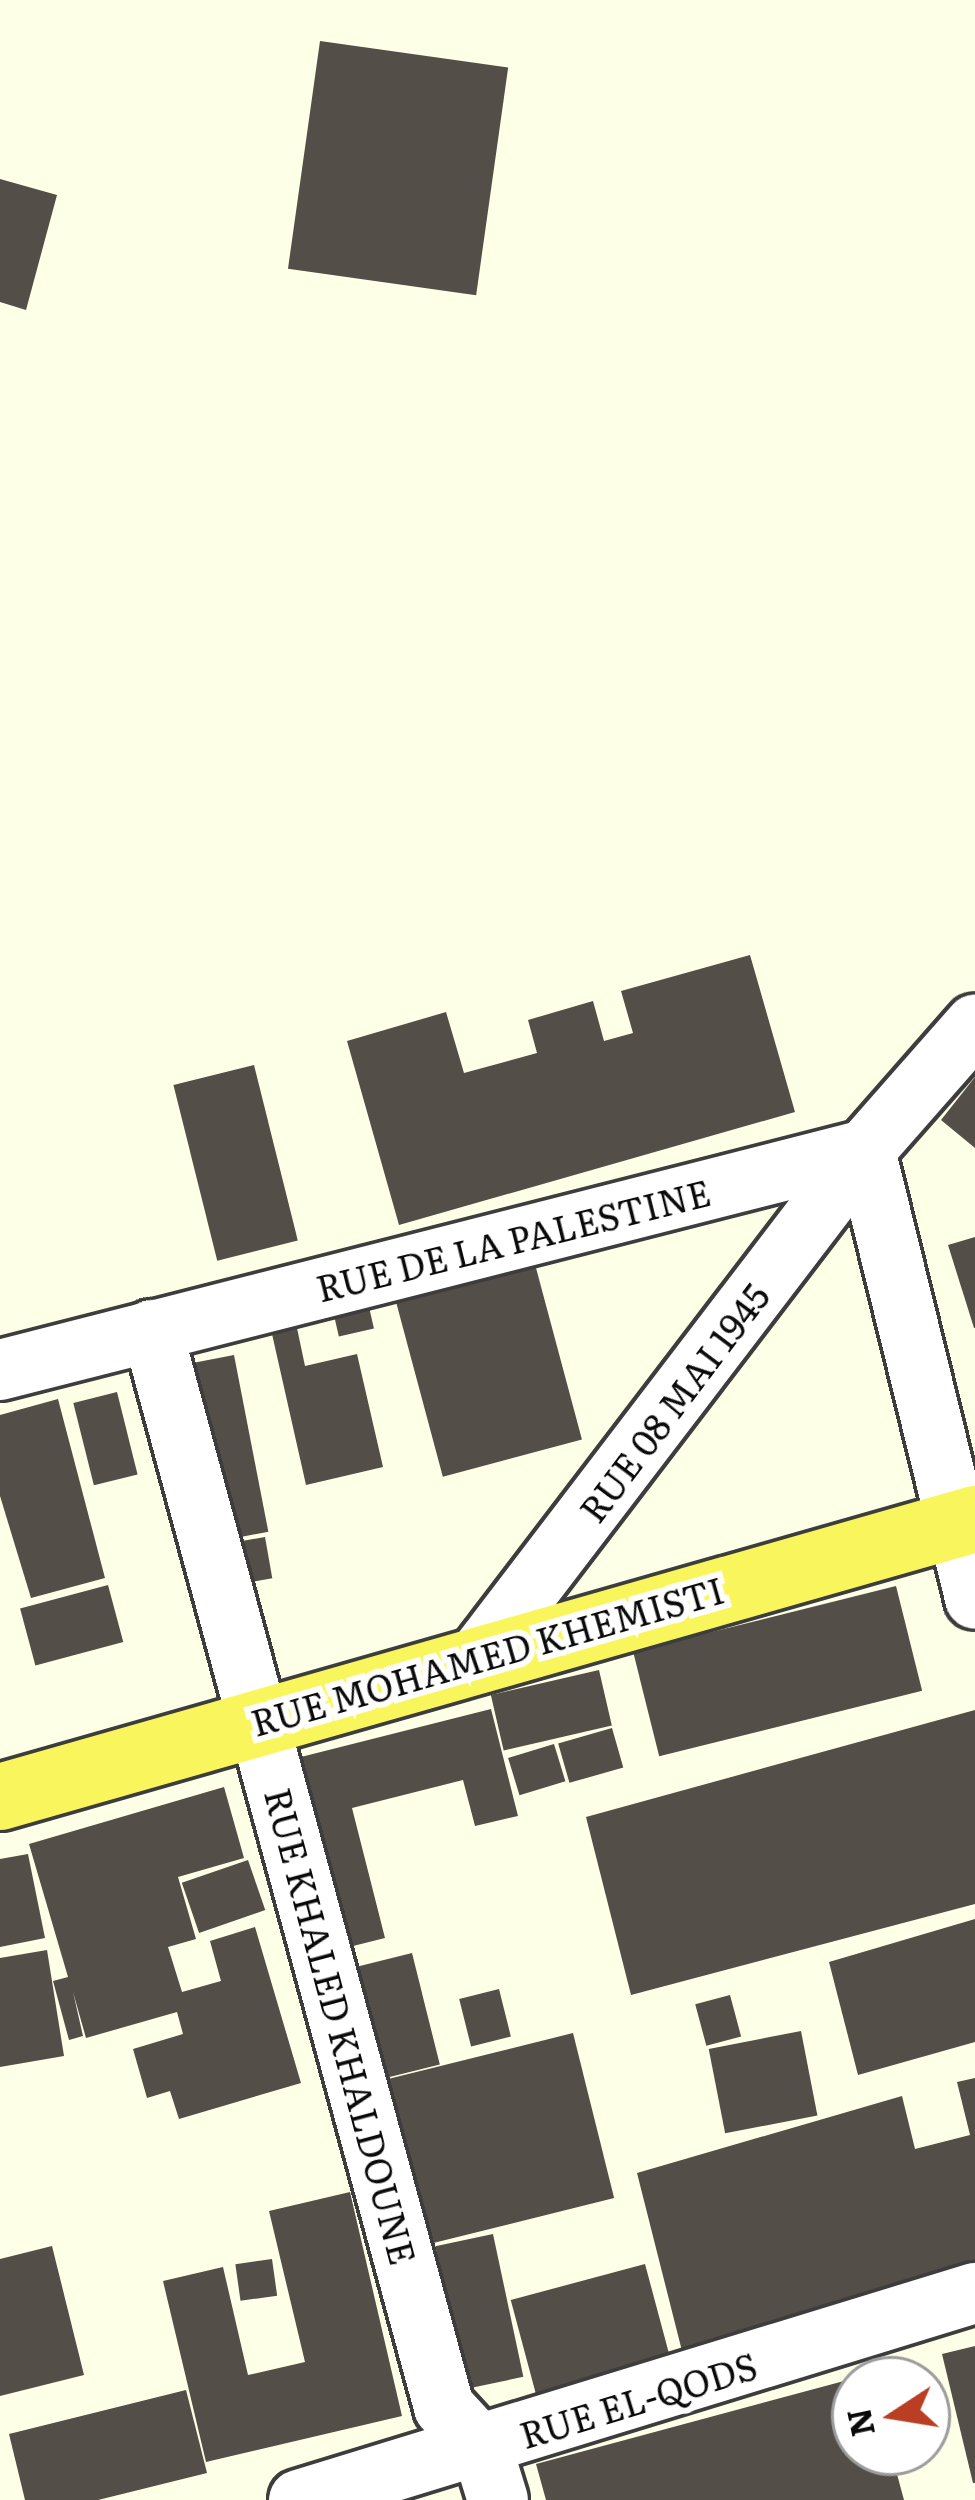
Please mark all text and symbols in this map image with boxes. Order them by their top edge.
street label: RUE DE LA PALESTINE [312,1169,714,1309]
street label: RUE 08 MAI 1945 [569,1274,777,1530]
street label: RUE MOHAMED KHEMISTI [246,1567,728,1743]
street label: RUE KHALED KHALDOUNE [258,1783,426,2269]
street label: RUE EL-QODS [514,2342,762,2456]
north arrow [831,2356,951,2476]
text: N [831,2404,885,2442]

